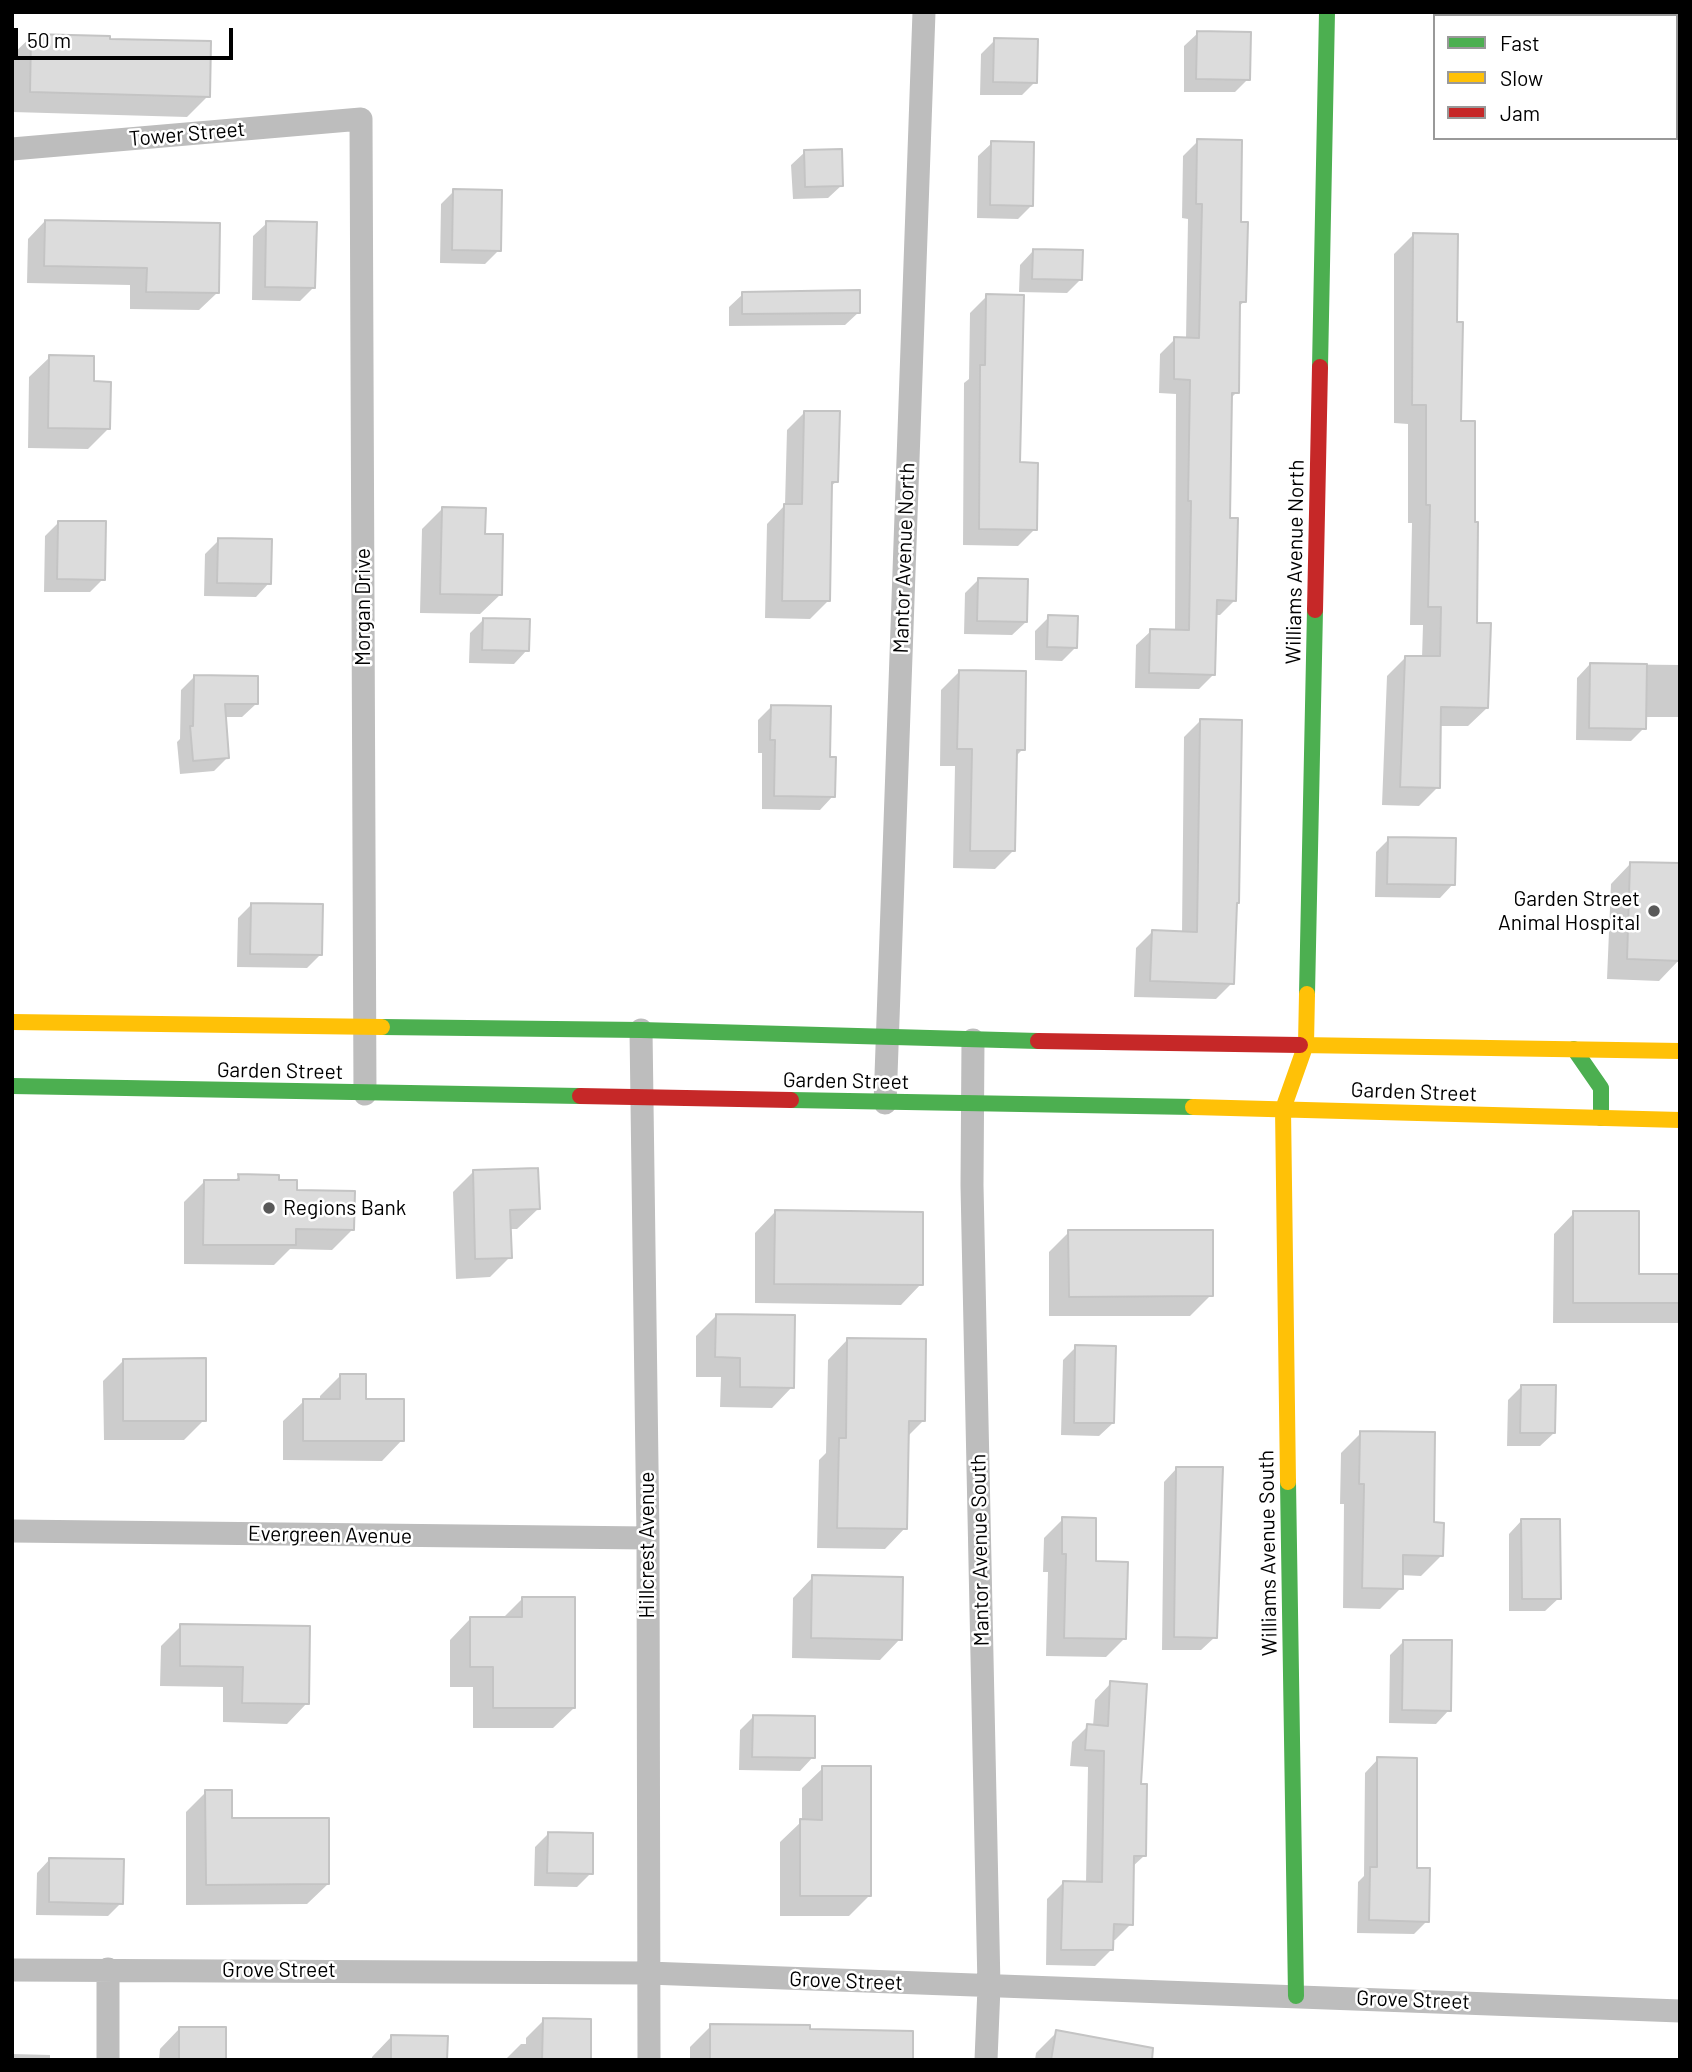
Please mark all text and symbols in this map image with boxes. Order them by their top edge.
scale bar [18,14,236,58]
legend [1433,14,1678,140]
text: 50 m [27,27,71,52]
text: Fast [1500,30,1540,55]
text: Slow [1500,65,1543,90]
text: Jam [1500,100,1540,125]
street label: Tower Street [128,116,246,152]
street label: Williams Avenue North [1281,459,1309,665]
street label: Mantor Avenue North [888,462,920,654]
street label: Morgan Drive [350,548,376,666]
place label: Garden Street Animal Hospital [1498,886,1640,936]
marker: Garden Street Animal Hospital [1646,903,1662,919]
street label: Garden Street [217,1057,343,1085]
street label: Garden Street [783,1067,909,1095]
street label: Garden Street [1350,1077,1478,1107]
place label: Regions Bank [283,1195,406,1221]
marker: Regions Bank [261,1200,277,1216]
street label: Williams Avenue South [1254,1450,1282,1656]
street label: Mantor Avenue South [966,1454,994,1646]
street label: Hillcrest Avenue [634,1472,660,1618]
street label: Evergreen Avenue [248,1521,412,1549]
street label: Grove Street [222,1957,336,1983]
street label: Grove Street [789,1966,903,1996]
street label: Grove Street [1356,1985,1470,2015]

